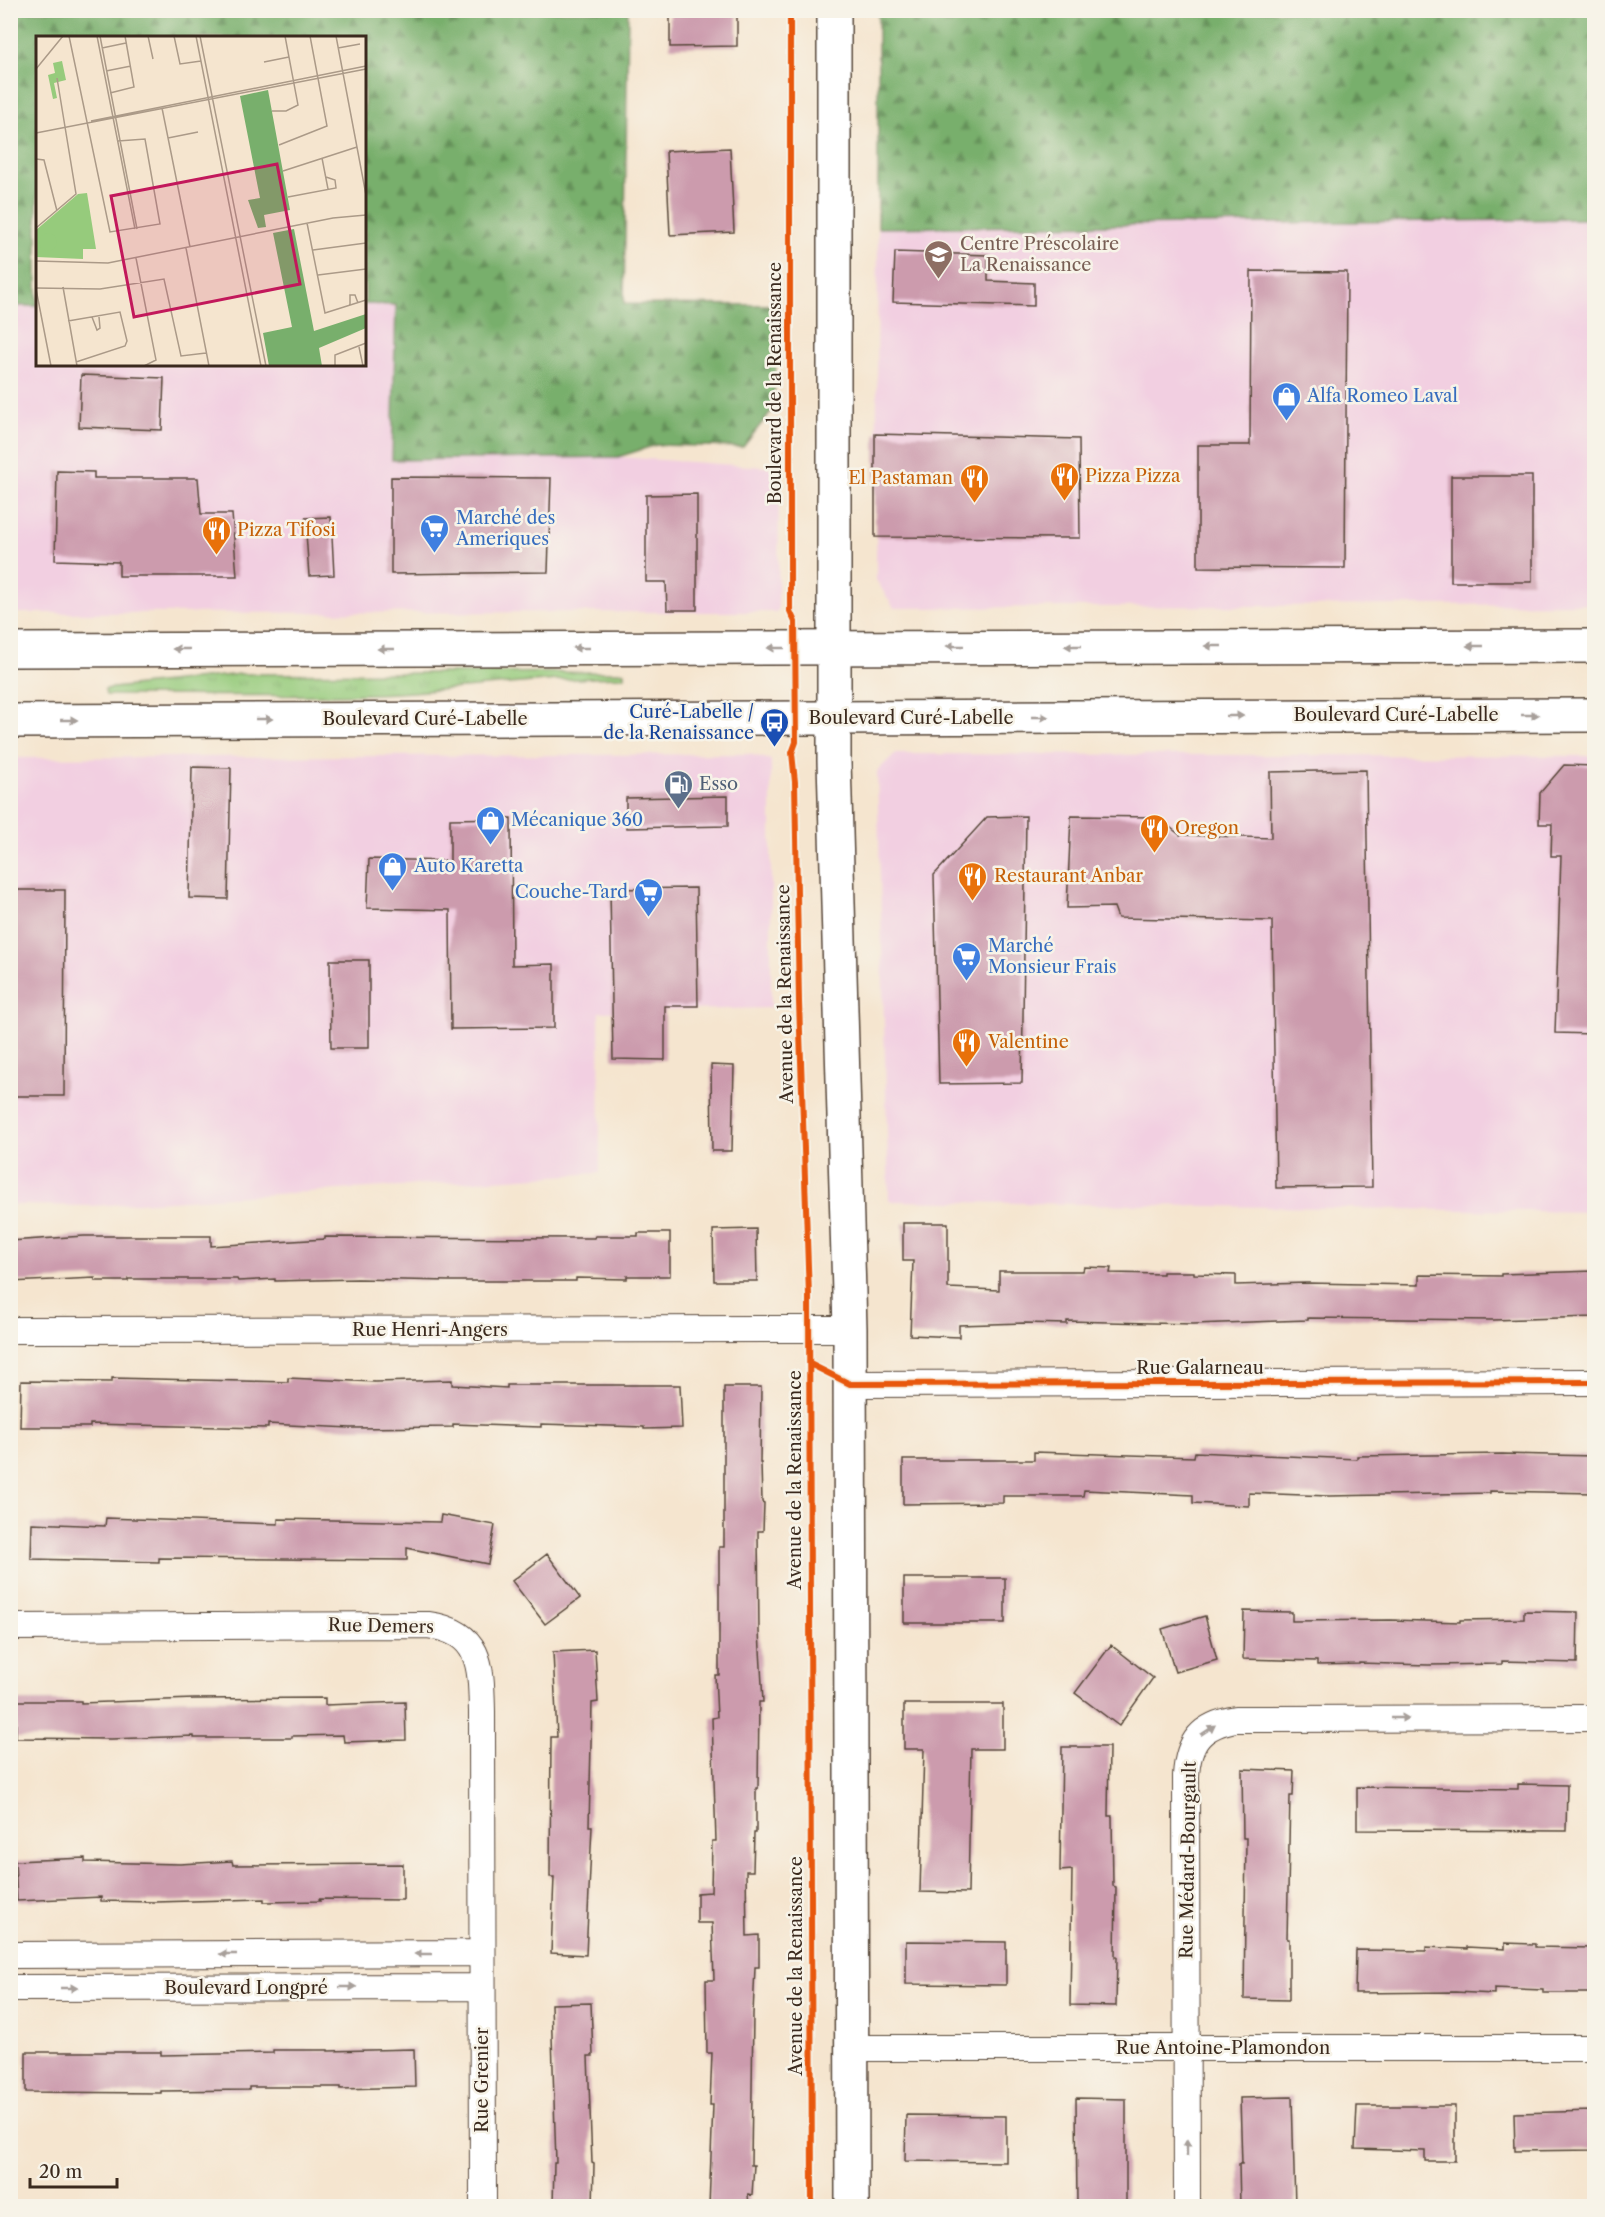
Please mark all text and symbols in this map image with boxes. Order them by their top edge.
inset map [36,36,366,366]
place label: Centre Préscolaire La Renaissance [960,233,1119,276]
school or university icon: Centre Préscolaire La Renaissance [923,238,955,280]
street label: Boulevard de la Renaissance [764,262,786,504]
shop icon: Alfa Romeo Laval [1270,380,1302,422]
place label: Alfa Romeo Laval [1306,385,1458,407]
restaurant icon: Pizza Pizza [1048,460,1080,502]
restaurant icon: El Pastaman [958,462,990,504]
place label: Pizza Pizza [1085,465,1181,487]
place label: El Pastaman [848,467,953,489]
place label: Marché des Ameriques [455,507,555,550]
supermarket icon: Marché des Ameriques [419,512,451,554]
restaurant icon: Pizza Tifosi [200,514,232,556]
place label: Pizza Tifosi [237,519,336,541]
one-way arrow [945,641,964,651]
one-way arrow [1064,641,1083,651]
one-way arrow [1203,641,1222,651]
one-way arrow [1466,641,1485,651]
one-way arrow [571,643,590,653]
one-way arrow [766,643,785,653]
one-way arrow [376,644,395,654]
one-way arrow [171,645,190,654]
place label: Curé-Labelle / de la Renaissance [603,701,754,744]
street label: Boulevard Curé-Labelle [1293,704,1499,726]
bus stop icon: Curé-Labelle / de la Renaissance [759,706,791,748]
street label: Boulevard Curé-Labelle [808,707,1014,729]
street label: Boulevard Curé-Labelle [322,708,528,730]
one-way arrow [1520,710,1539,720]
one-way arrow [1226,711,1245,721]
one-way arrow [1031,712,1050,722]
one-way arrow [254,714,273,724]
one-way arrow [59,715,78,725]
fuel station icon: Esso [662,768,694,810]
place label: Esso [699,773,738,795]
shop icon: Mécanique 360 [474,804,506,846]
place label: Mécanique 360 [511,809,643,831]
restaurant icon: Oregon [1138,812,1170,854]
place label: Oregon [1175,817,1239,839]
shop icon: Auto Karetta [377,850,409,892]
place label: Auto Karetta [413,855,524,877]
restaurant icon: Restaurant Anbar [957,860,989,902]
place label: Restaurant Anbar [994,865,1143,887]
supermarket icon: Couche-Tard [633,876,665,918]
place label: Couche-Tard [515,881,628,903]
street label: Avenue de la Renaissance [772,884,798,1105]
place label: Marché Monsieur Frais [988,935,1117,978]
supermarket icon: Marché Monsieur Frais [951,940,983,982]
restaurant icon: Valentine [951,1026,983,1068]
place label: Valentine [987,1031,1069,1053]
street label: Rue Henri-Angers [352,1319,508,1341]
street label: Rue Galarneau [1136,1357,1264,1379]
street label: Avenue de la Renaissance [784,1370,806,1591]
street label: Rue Demers [328,1614,434,1638]
one-way arrow [1391,1714,1410,1723]
one-way arrow [1199,1724,1216,1735]
street label: Rue Médard-Bourgault [1175,1760,1201,1959]
street label: Avenue de la Renaissance [785,1856,807,2077]
one-way arrow [413,1949,432,1959]
one-way arrow [218,1950,237,1959]
street label: Boulevard Longpré [164,1977,328,1999]
one-way arrow [338,1982,357,1992]
one-way arrow [59,1983,78,1993]
street label: Rue Grenier [471,2027,493,2133]
street label: Rue Antoine-Plamondon [1116,2037,1330,2059]
one-way arrow [1182,2139,1192,2158]
scale bar [30,2151,117,2189]
text: 20 m [39,2161,83,2183]

